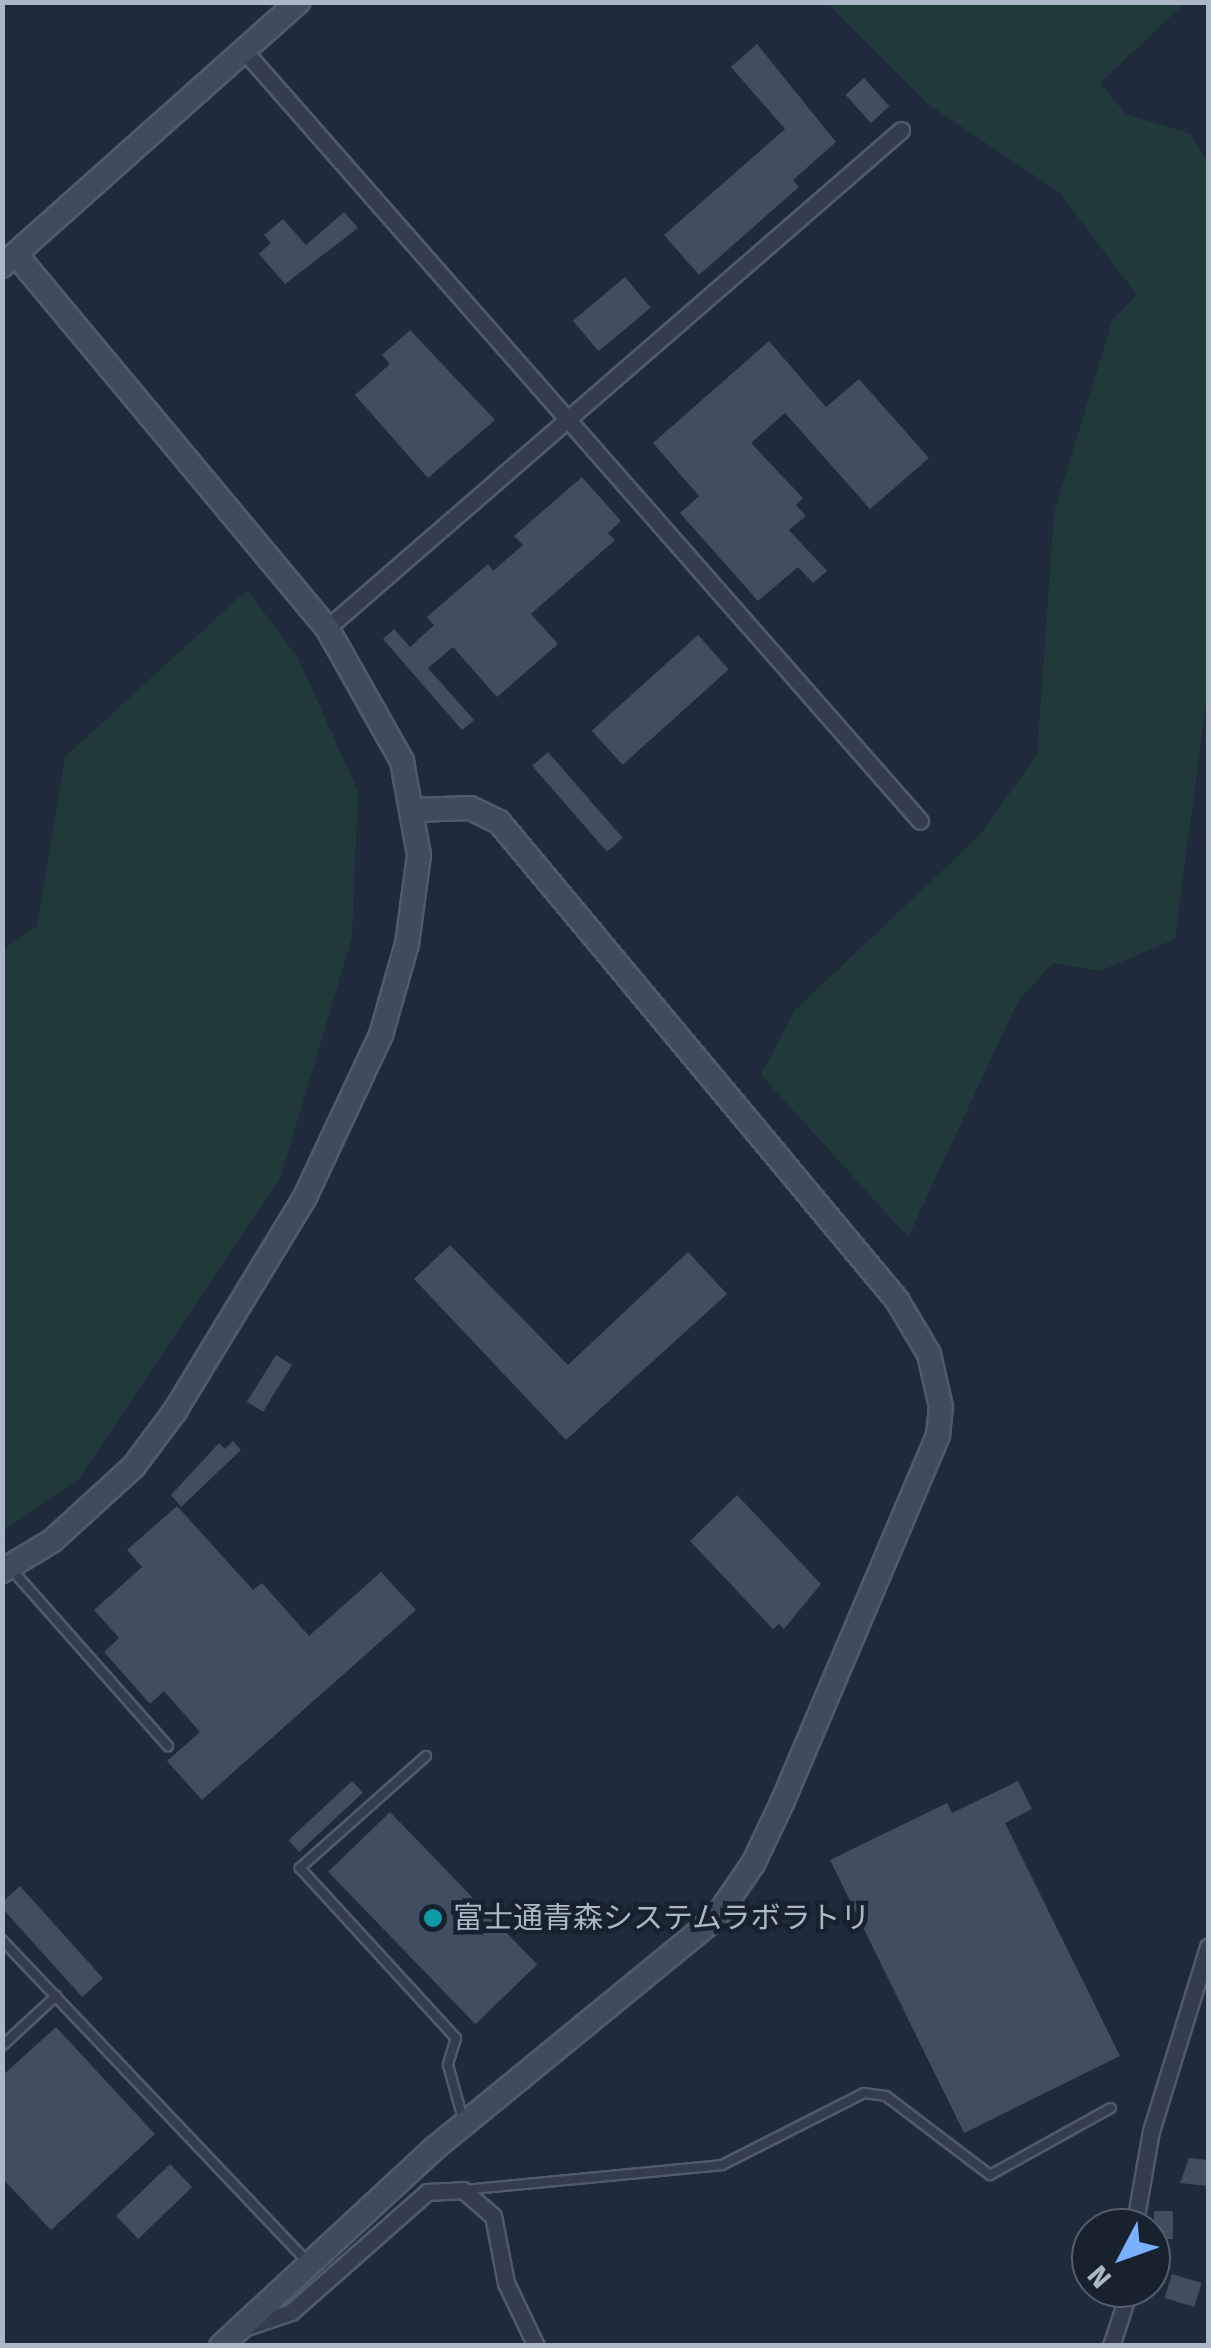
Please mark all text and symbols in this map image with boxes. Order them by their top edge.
place label: 富士通青森システムラボラトリ [453,1900,873,1936]
marker: 富士通青森システムラボラトリ [422,1907,444,1929]
north arrow [1071,2208,1171,2308]
text: N [1081,2259,1118,2295]

